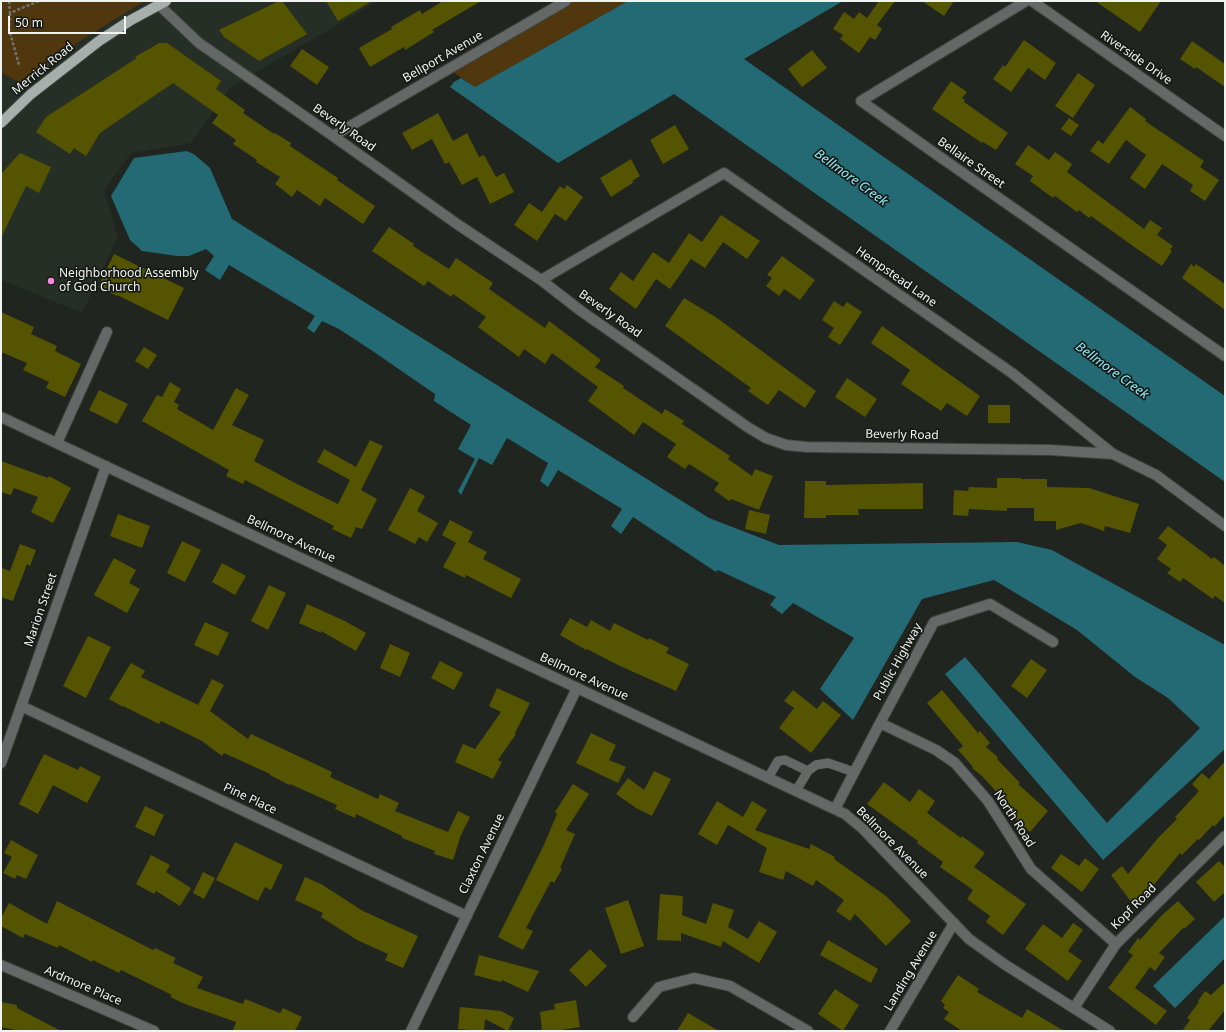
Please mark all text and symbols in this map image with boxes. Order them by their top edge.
scale bar [10,8,128,34]
text: 50 m [15,14,43,31]
street label: Bellport Avenue [400,28,486,86]
street label: Riverside Drive [1097,28,1175,88]
street label: Merrick Road [9,40,77,98]
street label: Beverly Road [310,101,378,155]
street label: Bellaire Street [935,135,1007,191]
water label: Bellmore Creek [811,146,891,210]
street label: Hempstead Lane [853,244,939,310]
place label: Neighborhood Assembly of God Church [59,267,199,295]
marker: Neighborhood Assembly of God Church [46,276,56,286]
street label: Beverly Road [576,287,644,341]
water label: Bellmore Creek [1072,339,1152,403]
street label: Beverly Road [865,427,939,443]
street label: Bellmore Avenue [244,512,338,566]
street label: Marion Street [22,571,60,649]
street label: Public Highway [871,621,925,703]
street label: Bellmore Avenue [537,650,631,704]
street label: Pine Place [221,780,279,818]
street label: North Road [990,788,1038,850]
street label: Bellmore Avenue [853,804,931,882]
street label: Claxton Avenue [456,811,508,897]
street label: Kopf Road [1108,881,1160,933]
street label: Landing Avenue [881,928,941,1014]
street label: Ardmore Place [42,963,124,1009]

